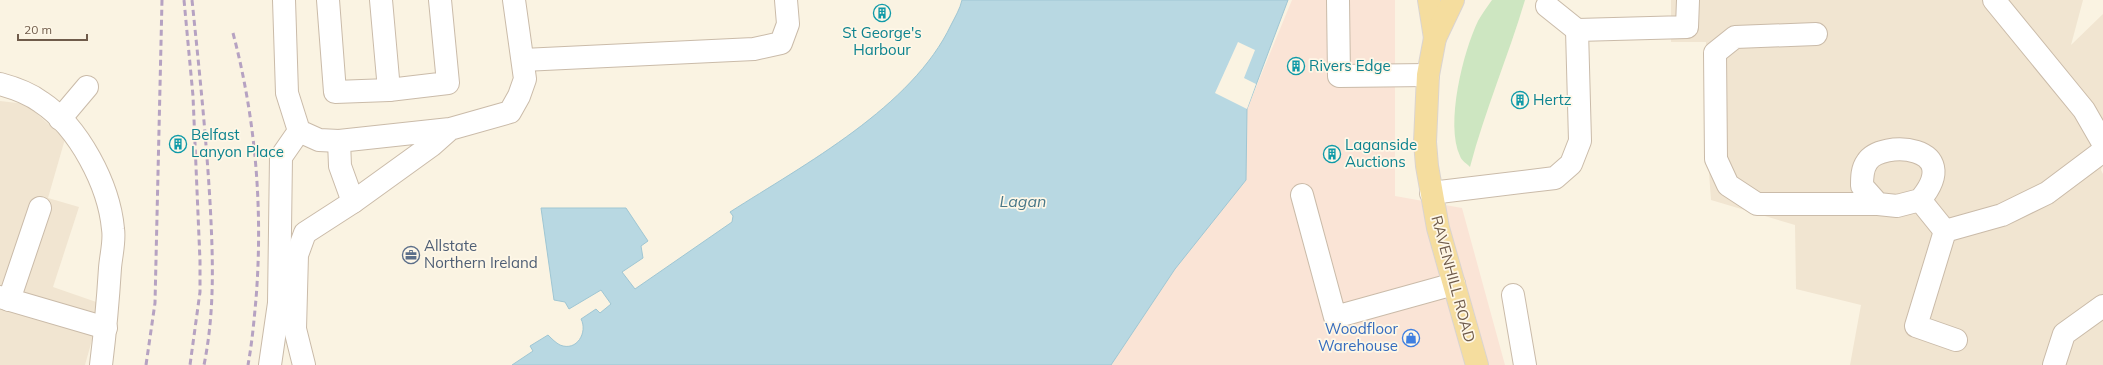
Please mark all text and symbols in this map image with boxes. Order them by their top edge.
building icon: St George's Harbour [872,3,892,23]
scale bar [18,16,87,42]
text: 20 m [24,22,52,37]
place label: St George's Harbour [842,23,922,59]
building icon: Rivers Edge [1286,56,1306,76]
place label: Rivers Edge [1309,56,1391,75]
building icon: Hertz [1510,90,1530,110]
place label: Hertz [1533,90,1572,109]
place label: Belfast Lanyon Place [191,125,284,161]
building icon: Belfast Lanyon Place [168,134,188,154]
place label: Laganside Auctions [1345,135,1417,171]
building icon: Laganside Auctions [1322,144,1342,164]
water label: Lagan [1000,191,1046,211]
street label: RAVENHILL ROAD [1427,213,1480,344]
place label: Allstate Northern Ireland [424,236,538,272]
office icon: Allstate Northern Ireland [401,245,421,265]
place label: Woodfloor Warehouse [1318,319,1399,355]
shop icon: Woodfloor Warehouse [1401,328,1421,348]

